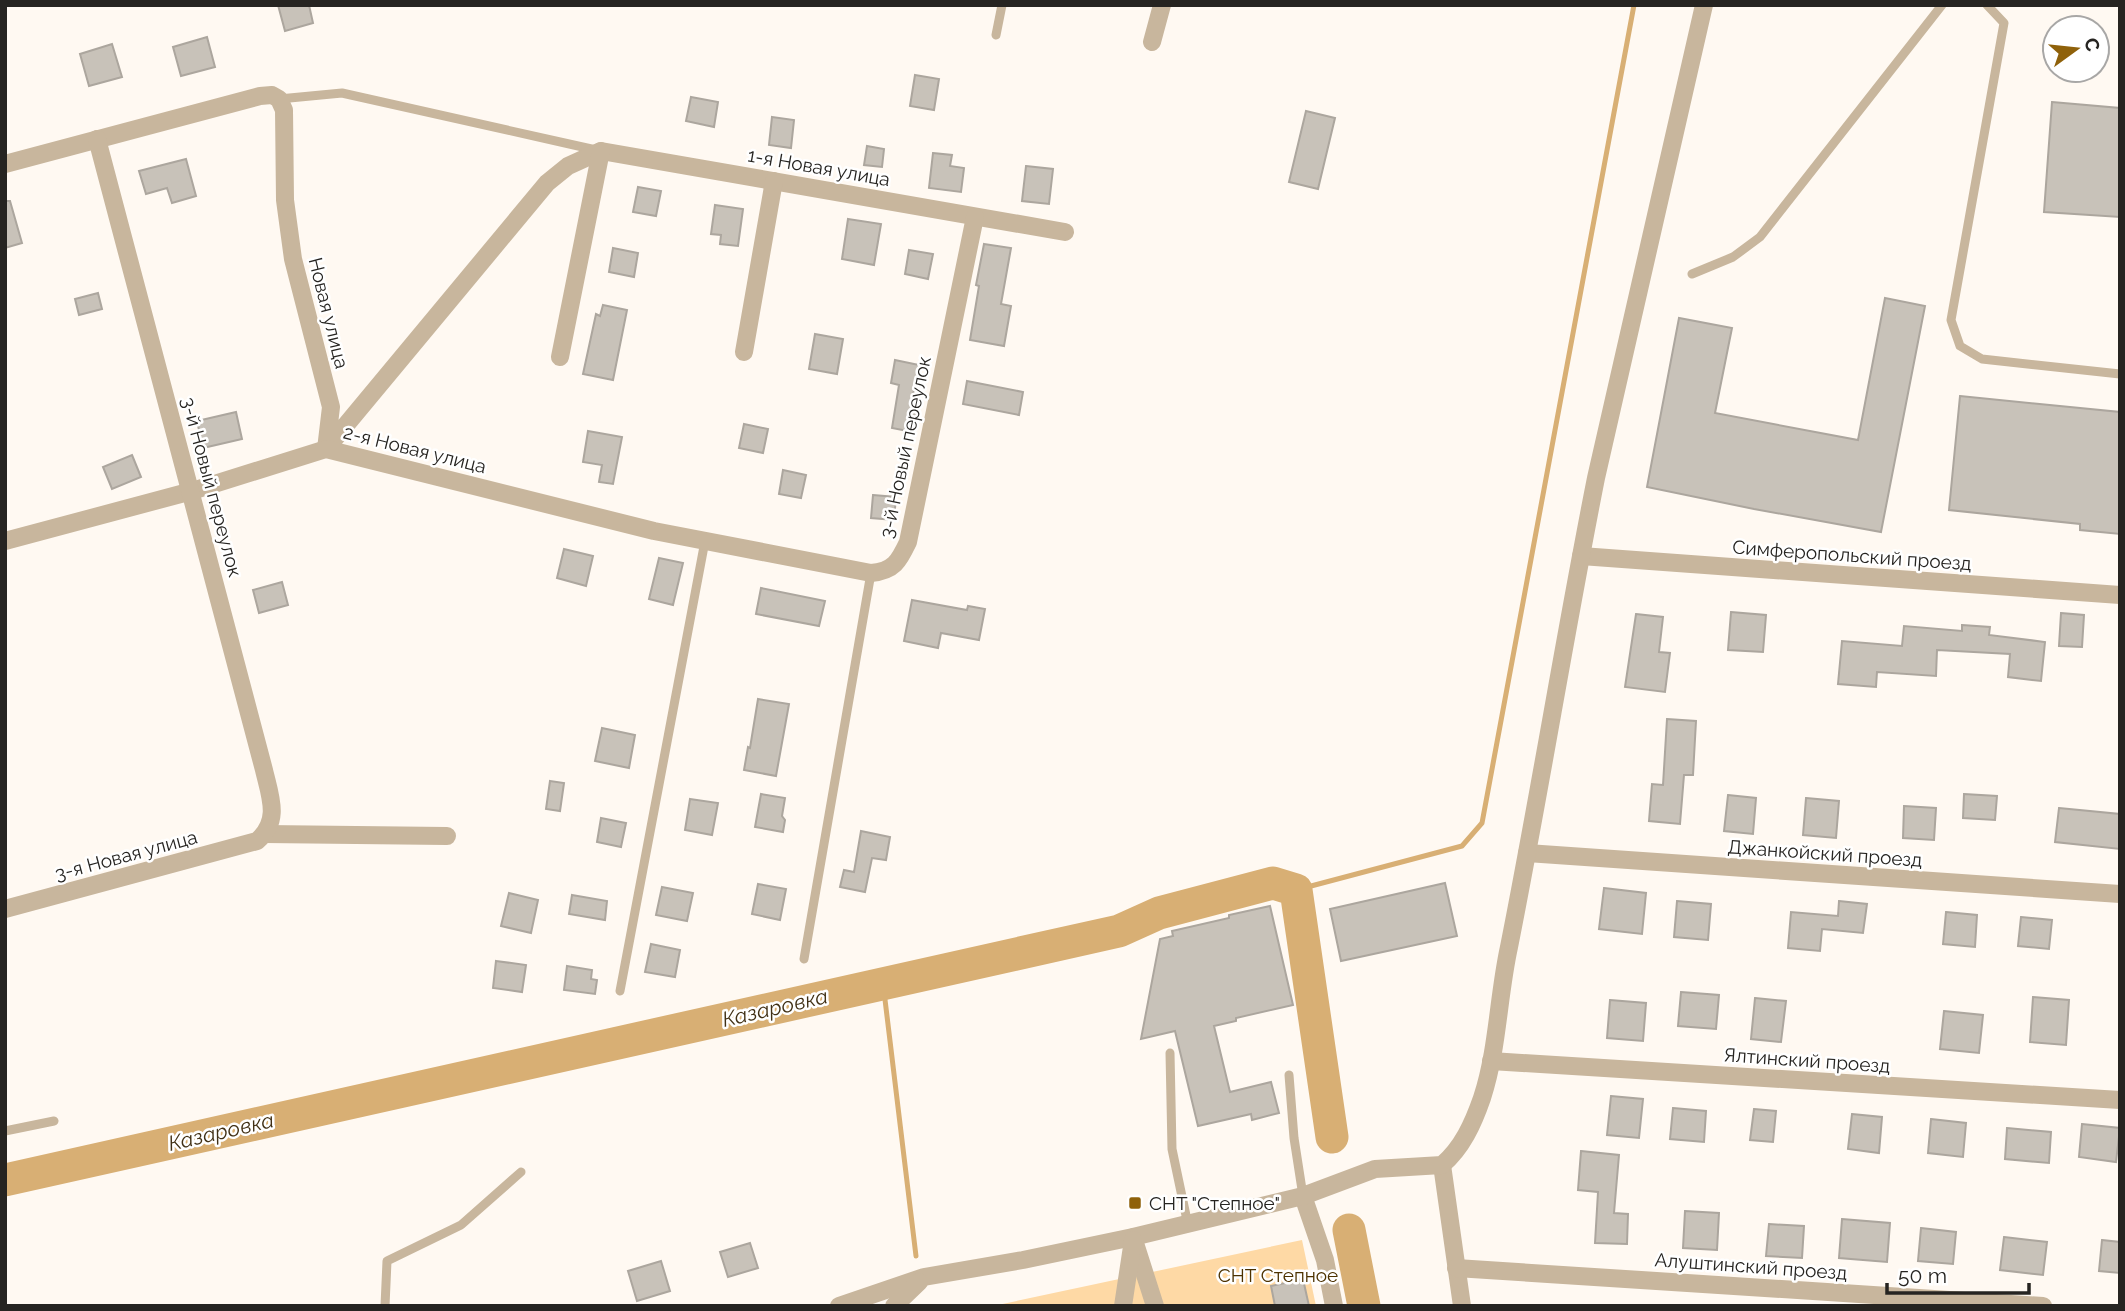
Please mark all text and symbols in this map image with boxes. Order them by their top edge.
north arrow [2041,14,2111,84]
text: С [2080,35,2105,54]
street label: 1-я Новая улица [746,144,892,190]
street label: Новая улица [305,255,353,371]
street label: 3-й Новый переулок [875,354,935,540]
street label: 3-й Новый переулок [177,395,247,580]
street label: 2-я Новая улица [341,421,489,477]
street label: Симферопольский проезд [1732,536,1972,574]
street label: 3-я Новая улица [52,825,200,885]
street label: Джанкойский проезд [1727,835,1923,871]
water label: Казаровка [720,983,830,1032]
street label: Ялтинский проезд [1723,1043,1891,1077]
water label: Казаровка [166,1107,276,1156]
place label: СНТ "Степное" [1149,1192,1280,1214]
marker: СНТ "Степное" [1127,1195,1143,1211]
street label: Алуштинский проезд [1654,1248,1848,1284]
scale bar [1887,1252,2029,1296]
text: 50 m [1898,1263,1947,1288]
park label: СНТ Степное [1218,1264,1338,1286]

